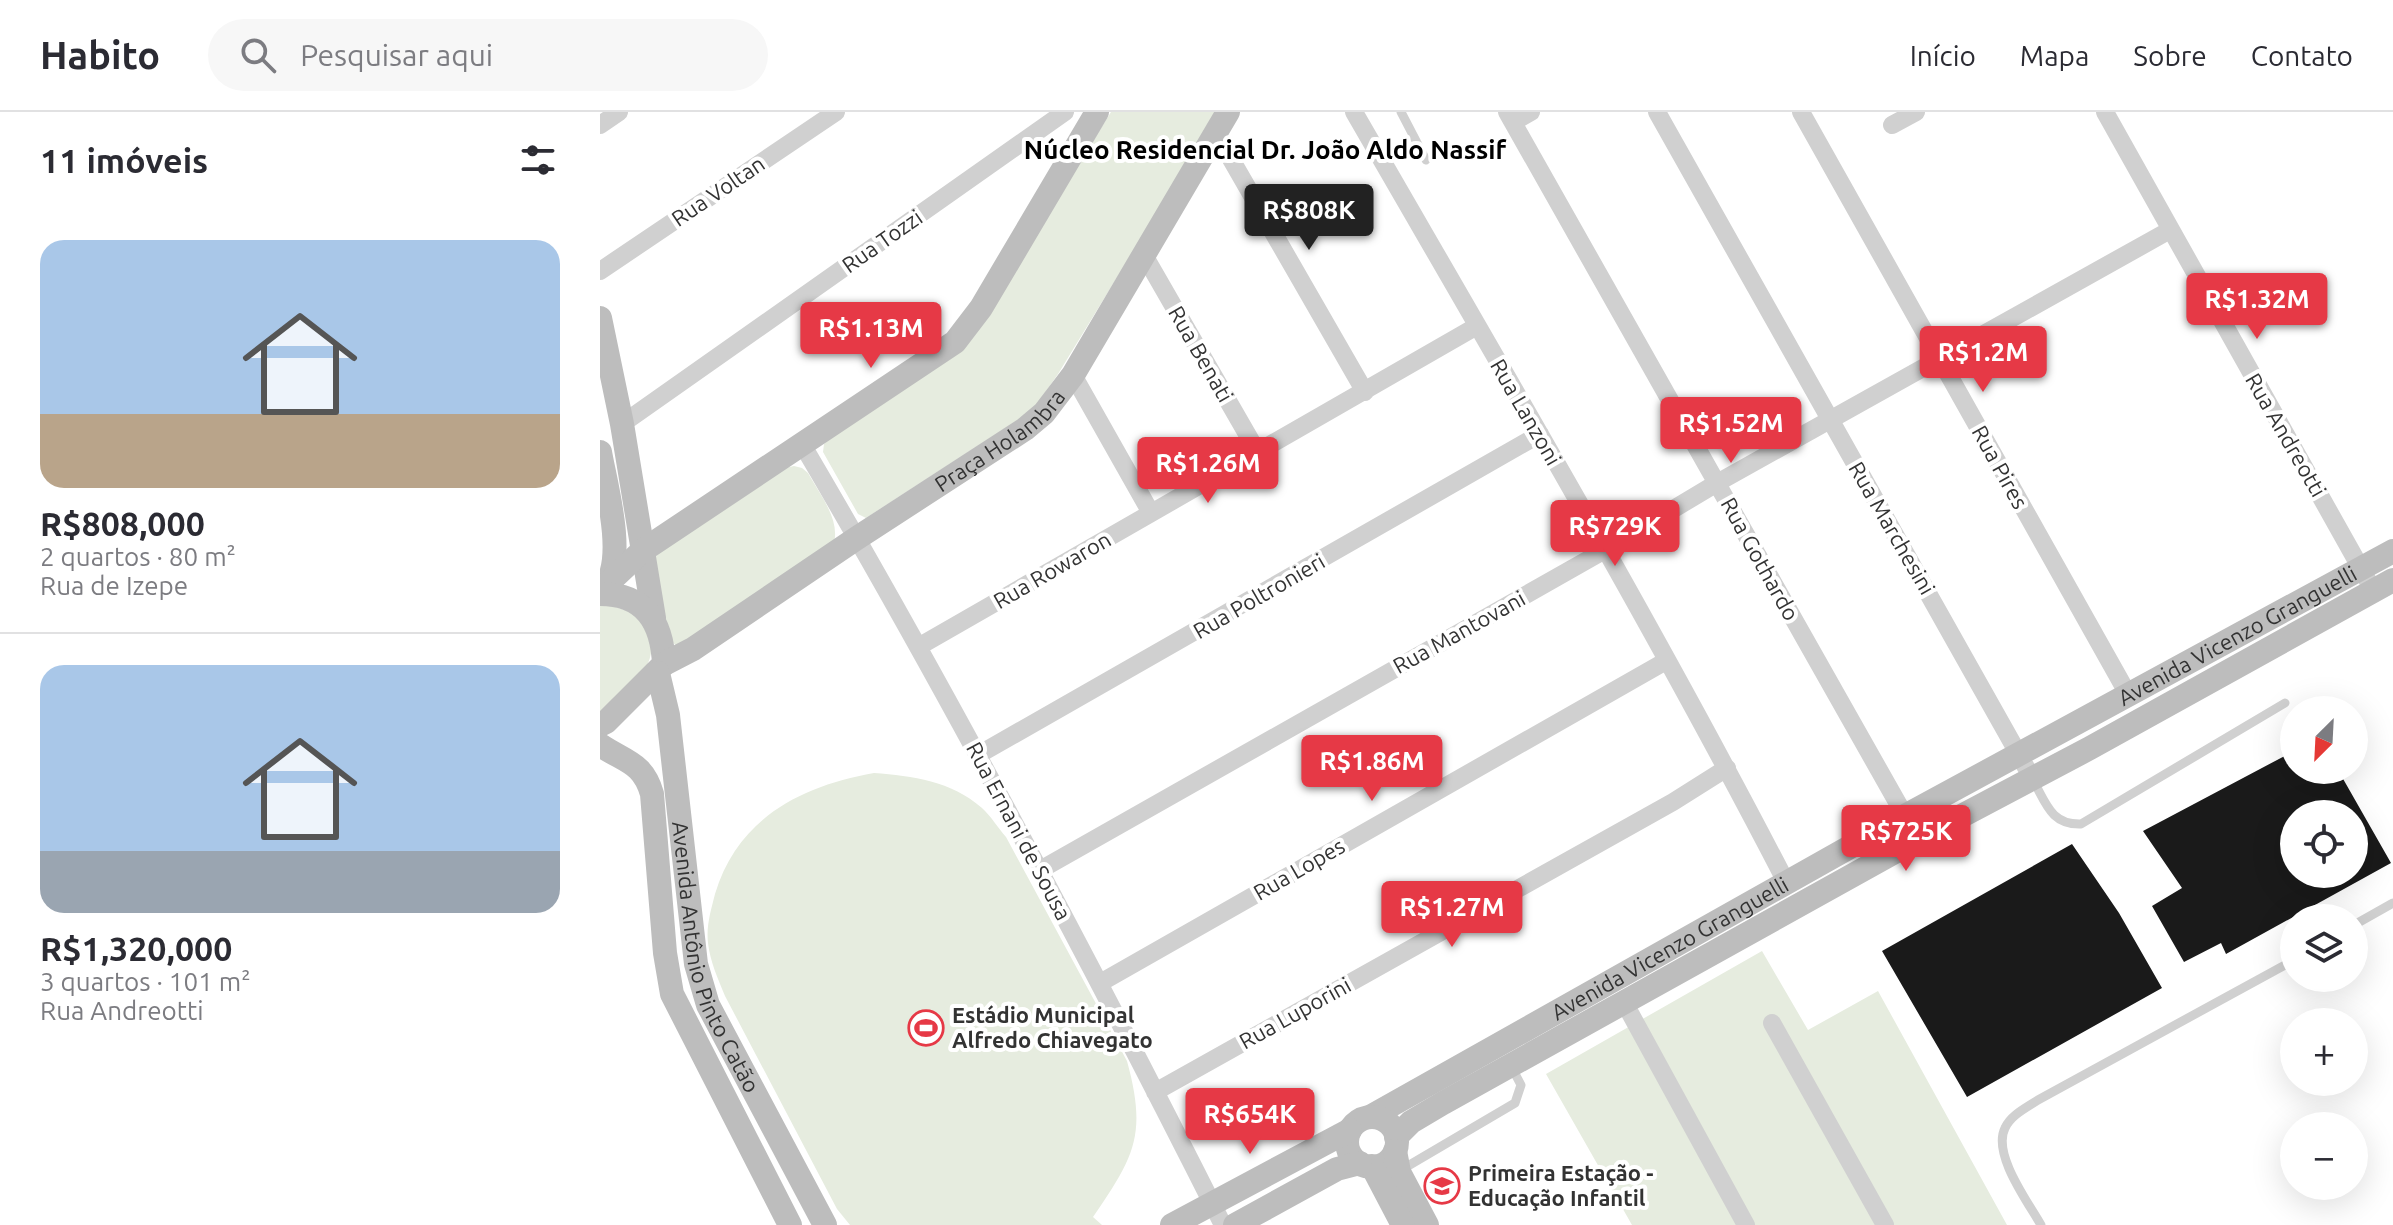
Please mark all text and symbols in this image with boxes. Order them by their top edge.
search box [208,19,768,91]
icon: search [236,33,280,77]
text: Habito [40,34,160,76]
text: Pesquisar aqui [300,38,493,72]
text: Início [1910,40,1976,71]
text: Mapa [2020,40,2089,71]
text: Sobre [2133,40,2207,71]
text: Contato [2251,40,2353,71]
district label: Núcleo Residencial Dr. João Aldo Nassif [1024,135,1506,164]
icon: filters [516,138,560,182]
text: 11 imóveis [40,141,208,179]
street label: Rua Voltan [666,150,769,231]
pin: R$808K [1244,184,1374,252]
text: R$808K [1262,195,1356,224]
street label: Rua Tozzi [837,204,927,277]
pin: R$1.32M [2183,273,2331,341]
text: R$1.32M [2204,284,2310,313]
icon: home [228,292,372,436]
street label: Rua Benati [1164,301,1239,406]
pin: R$1.13M [797,302,945,370]
text: R$1.13M [818,313,924,342]
pin: R$1.2M [1918,326,2048,394]
text: R$1.2M [1938,337,2028,366]
street label: Rua Lanzoni [1486,354,1567,469]
street label: Rua Andreotti [2241,369,2332,501]
street label: Praça Holambra [930,384,1070,496]
pin: R$1.52M [1657,397,1805,465]
text: R$1.52M [1678,408,1784,437]
street label: Rua Pires [1967,421,2033,513]
pin: R$1.26M [1134,437,1282,505]
text: R$1.26M [1155,448,1261,477]
street label: Rua Marchesini [1844,457,1941,599]
street label: Rua Gothardo [1716,493,1804,625]
pin: R$729K [1550,500,1680,568]
text: R$808,000 [40,504,205,542]
text: R$729K [1568,511,1662,540]
street label: Rua Rowaron [989,526,1115,613]
text: 2 quartos · 80 m² [40,542,236,571]
street label: Rua Poltronieri [1189,548,1329,643]
street label: Avenida Vicenzo Granguelli [2113,560,2361,710]
text: Rua de Izepe [40,571,188,600]
street label: Rua Mantovani [1388,585,1529,678]
north arrow [2280,696,2368,784]
map controls [2280,696,2368,1200]
icon: home [228,717,372,861]
pin: R$1.86M [1298,735,1446,803]
street label: Rua Ernani de Sousa [962,737,1077,924]
text: R$1.86M [1319,746,1425,775]
button: locate [2280,800,2368,888]
pin: R$725K [1841,805,1971,873]
text: R$725K [1859,816,1953,845]
street label: Avenida Antônio Pinto Catão [668,820,765,1097]
street label: Rua Lopes [1249,832,1349,905]
street label: Avenida Vicenzo Granguelli [1547,871,1792,1024]
pin: R$1.27M [1378,881,1526,949]
text: R$1.27M [1399,892,1505,921]
button: layers [2280,904,2368,992]
text: R$1,320,000 [40,929,232,967]
text: 3 quartos · 101 m² [40,967,251,996]
street label: Rua Luporini [1235,972,1355,1053]
text: Rua Andreotti [40,996,203,1025]
place label: Estádio Municipal Alfredo Chiavegato [952,1002,1153,1052]
button: + [2280,1008,2368,1096]
sports icon: Estádio Municipal Alfredo Chiavegato [907,1009,945,1047]
pin: R$654K [1185,1088,1315,1156]
text: R$654K [1203,1099,1297,1128]
button: − [2280,1112,2368,1200]
place label: Primeira Estação - Educação Infantil [1468,1160,1653,1211]
school or university icon: Primeira Estação - Educação Infantil [1423,1167,1461,1205]

